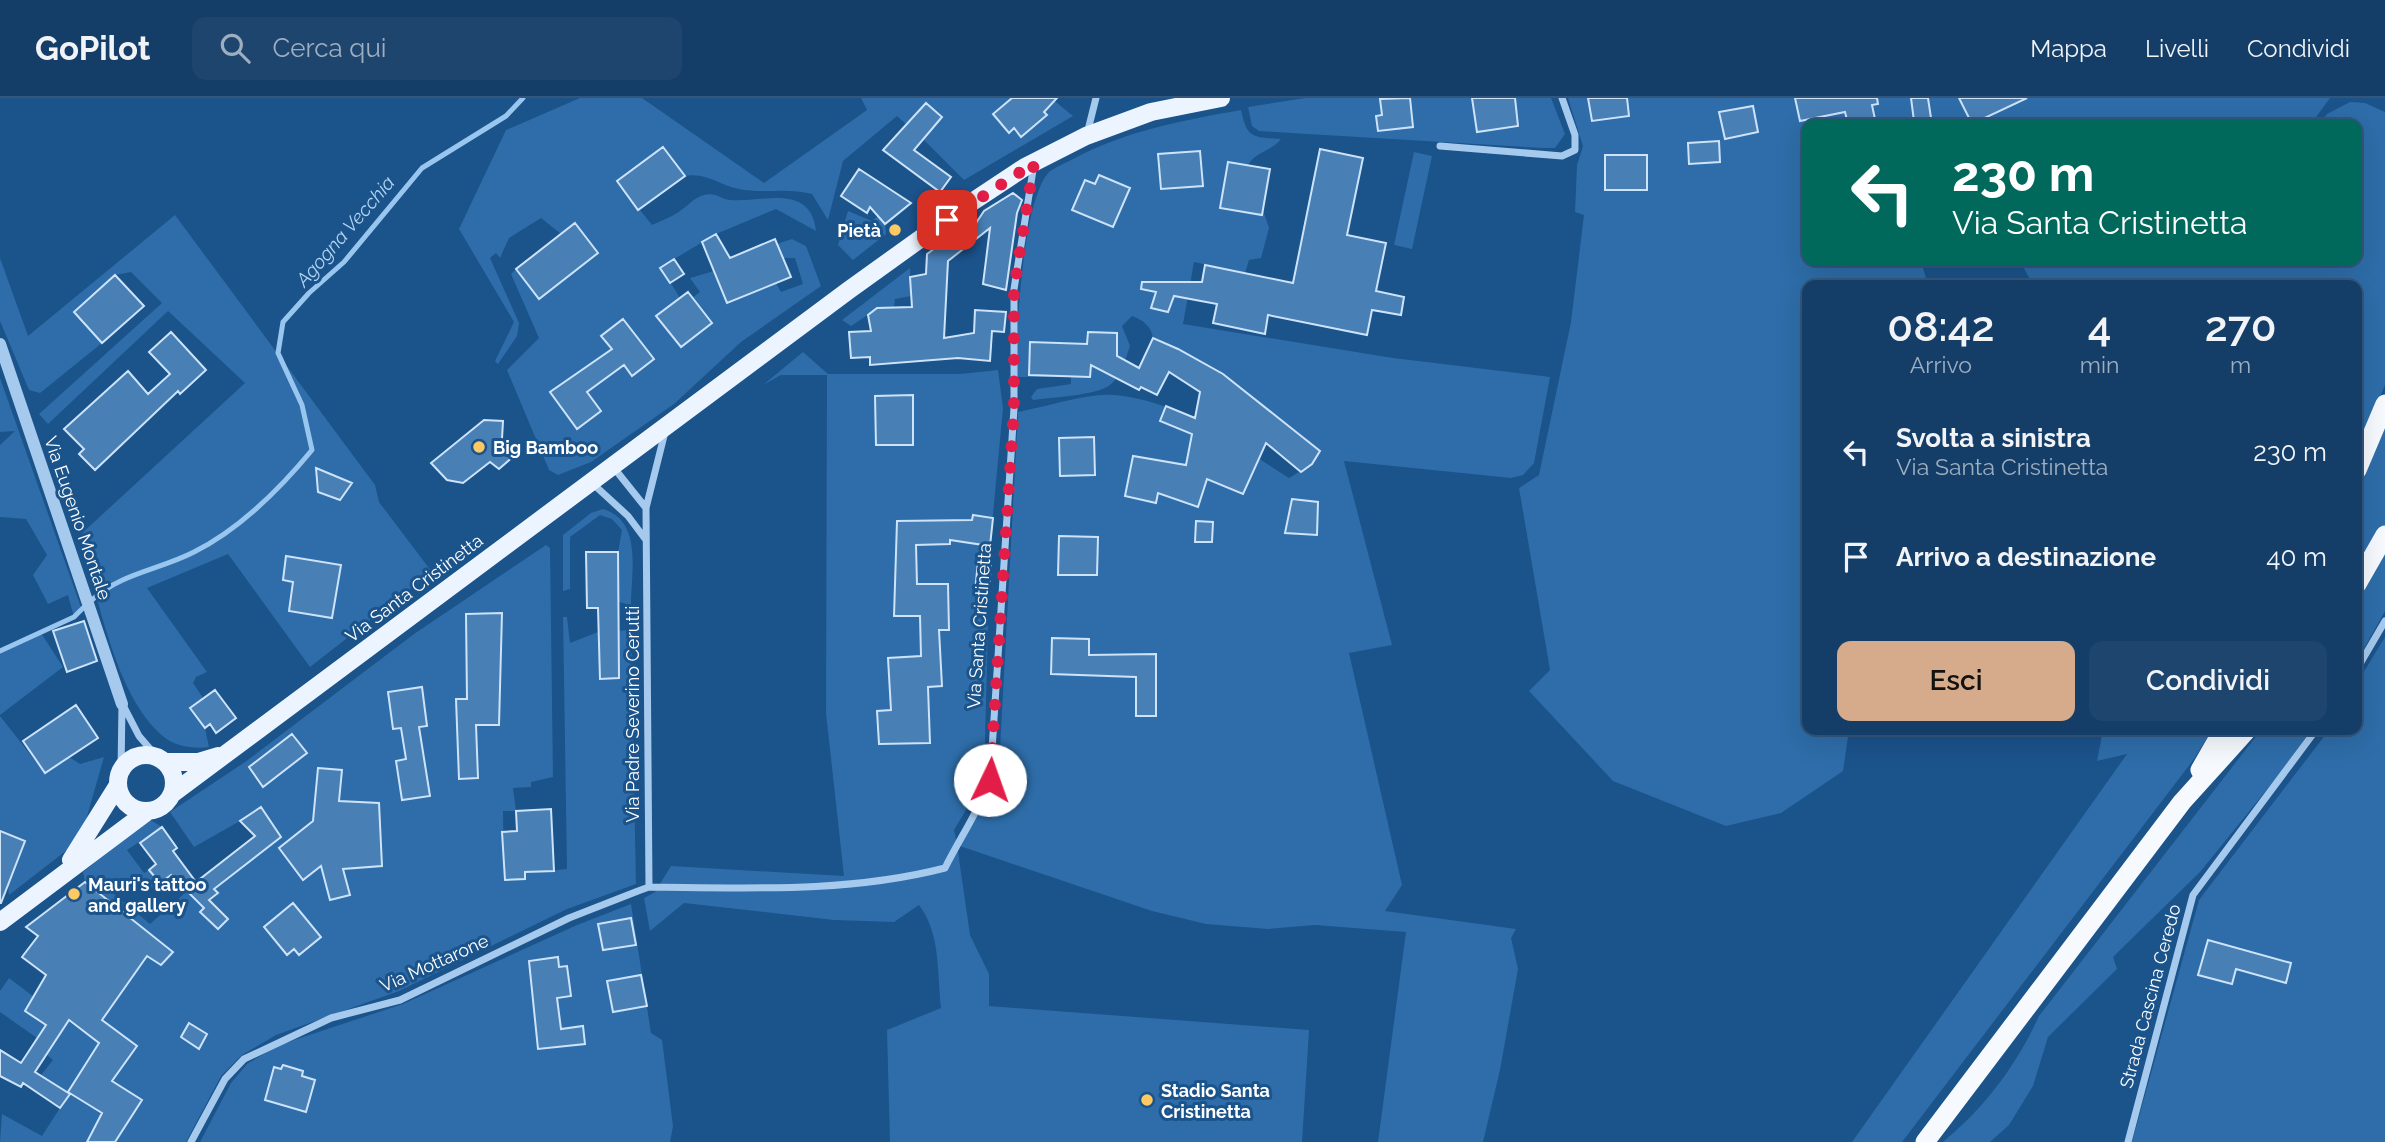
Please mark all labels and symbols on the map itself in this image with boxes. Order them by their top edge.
water label: Agogna Vecchia [291,171,399,291]
pin [917,190,977,250]
place label: Pietà [837,220,881,241]
marker: Pietà [887,222,903,238]
street label: Via Eugenio Montale [40,434,116,603]
place label: Big Bamboo [493,437,598,458]
marker: Big Bamboo [471,439,487,455]
street label: Via Santa Cristinetta [341,530,487,646]
street label: Via Santa Cristinetta [963,542,995,710]
street label: Via Padre Severino Cerutti [622,606,643,822]
position arrow [953,743,1027,817]
place label: Mauri's tattoo and gallery [88,874,206,916]
marker: Mauri's tattoo and gallery [66,886,82,902]
street label: Strada Cascina Ceredo [2115,902,2185,1090]
street label: Via Mottarone [377,930,492,996]
place label: Stadio Santa Cristinetta [1161,1080,1270,1122]
marker: Stadio Santa Cristinetta [1139,1092,1155,1108]

